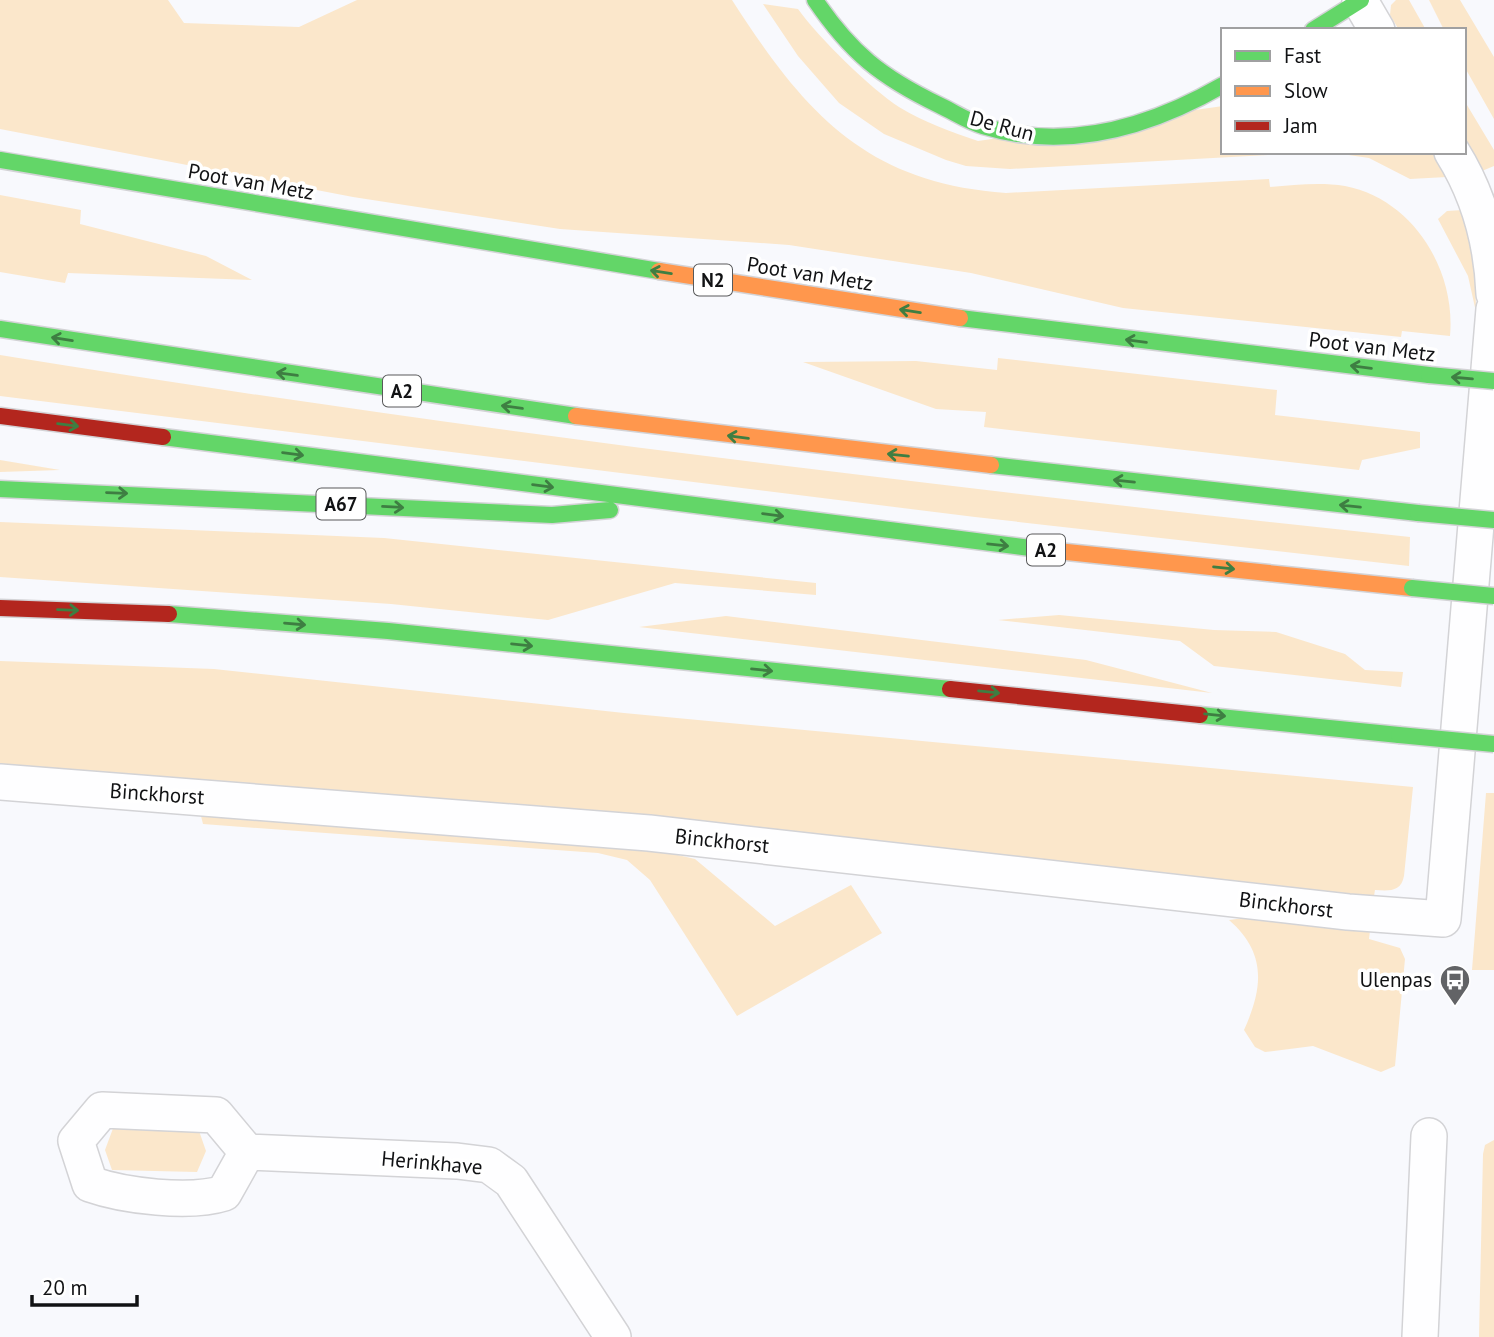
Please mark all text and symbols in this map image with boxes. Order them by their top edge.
legend [1221,28,1466,154]
text: Fast [1284,42,1321,69]
text: Slow [1284,77,1328,104]
street label: De Run [967,104,1037,147]
text: Jam [1283,112,1318,139]
street label: Poot van Metz [186,157,316,206]
street label: Poot van Metz [745,250,875,297]
road number: N2 [694,264,732,296]
one-way arrow [650,265,673,278]
one-way arrow [899,304,922,317]
street label: Poot van Metz [1307,325,1437,368]
one-way arrow [51,332,74,345]
one-way arrow [1125,334,1147,347]
one-way arrow [1351,360,1373,373]
one-way arrow [276,367,299,380]
one-way arrow [1451,371,1473,384]
road number: A2 [383,376,421,406]
one-way arrow [501,400,524,413]
one-way arrow [56,418,79,431]
one-way arrow [727,430,749,443]
one-way arrow [281,448,304,461]
one-way arrow [887,449,910,462]
one-way arrow [1113,474,1136,487]
one-way arrow [531,479,554,492]
one-way arrow [105,486,128,500]
road number: A67 [316,489,366,520]
one-way arrow [1340,499,1362,512]
one-way arrow [382,501,405,514]
one-way arrow [761,509,784,522]
road number: A2 [1027,534,1065,566]
one-way arrow [986,538,1009,551]
one-way arrow [1213,562,1235,575]
one-way arrow [56,603,79,616]
one-way arrow [283,618,306,631]
one-way arrow [510,638,533,651]
one-way arrow [751,664,773,677]
one-way arrow [977,686,1000,699]
one-way arrow [1203,709,1226,722]
street label: Binckhorst [109,777,205,810]
street label: Binckhorst [674,822,771,859]
street label: Binckhorst [1237,885,1335,924]
bus stop icon: Ulenpas [1438,963,1472,1007]
place label: Ulenpas [1359,966,1432,993]
street label: Herinkhave [380,1145,484,1180]
scale bar [32,1264,136,1308]
text: 20 m [42,1274,88,1301]

